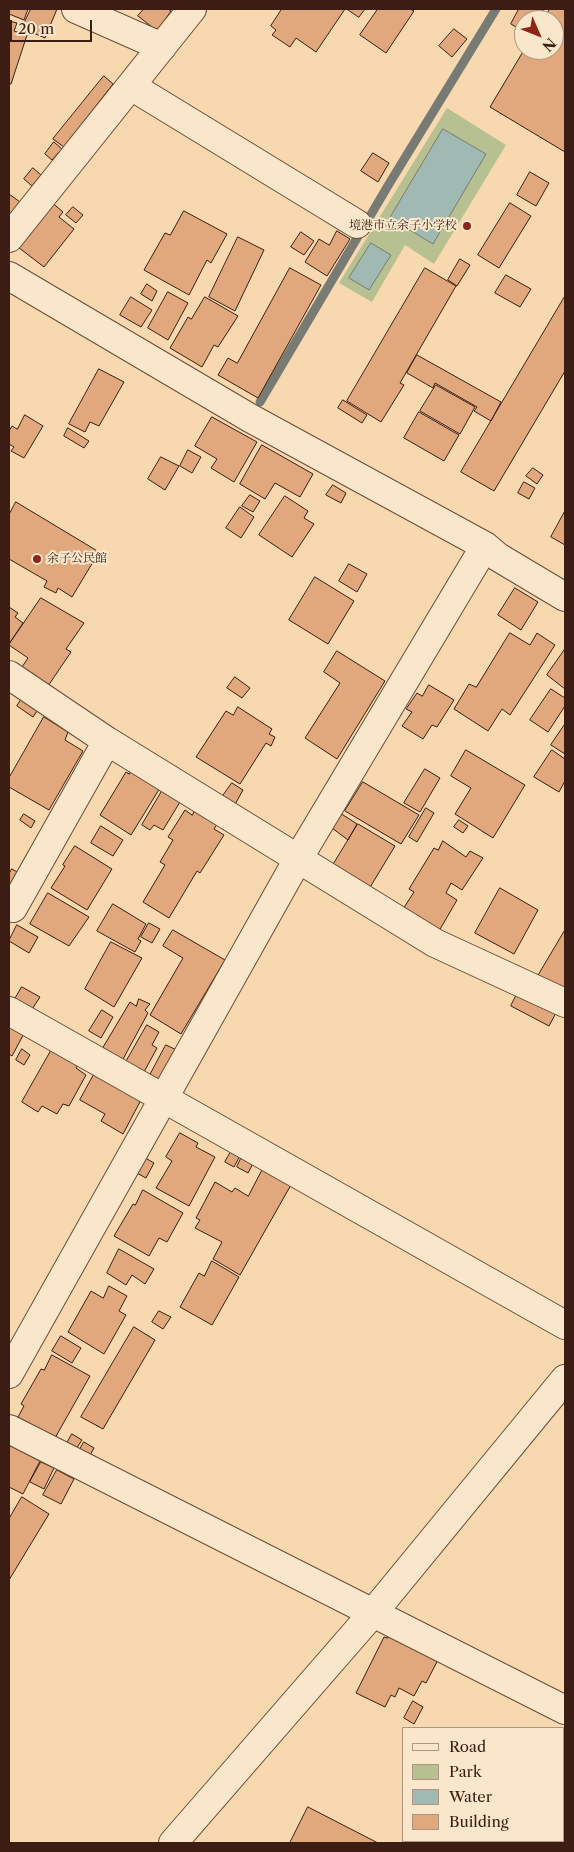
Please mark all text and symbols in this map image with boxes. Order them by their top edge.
scale bar [12,10,95,42]
north arrow [514,10,564,60]
text: 20 m [18,19,54,38]
text: N [538,34,560,55]
place label: 境港市立余子小学校 [349,219,457,233]
marker: 境港市立余子小学校 [461,220,473,232]
place label: 余子公民館 [47,552,107,566]
marker: 余子公民館 [31,553,43,565]
legend [402,1727,564,1842]
text: Road [449,1737,486,1756]
text: Park [449,1762,482,1781]
text: Water [449,1787,492,1806]
text: Building [449,1812,509,1831]

